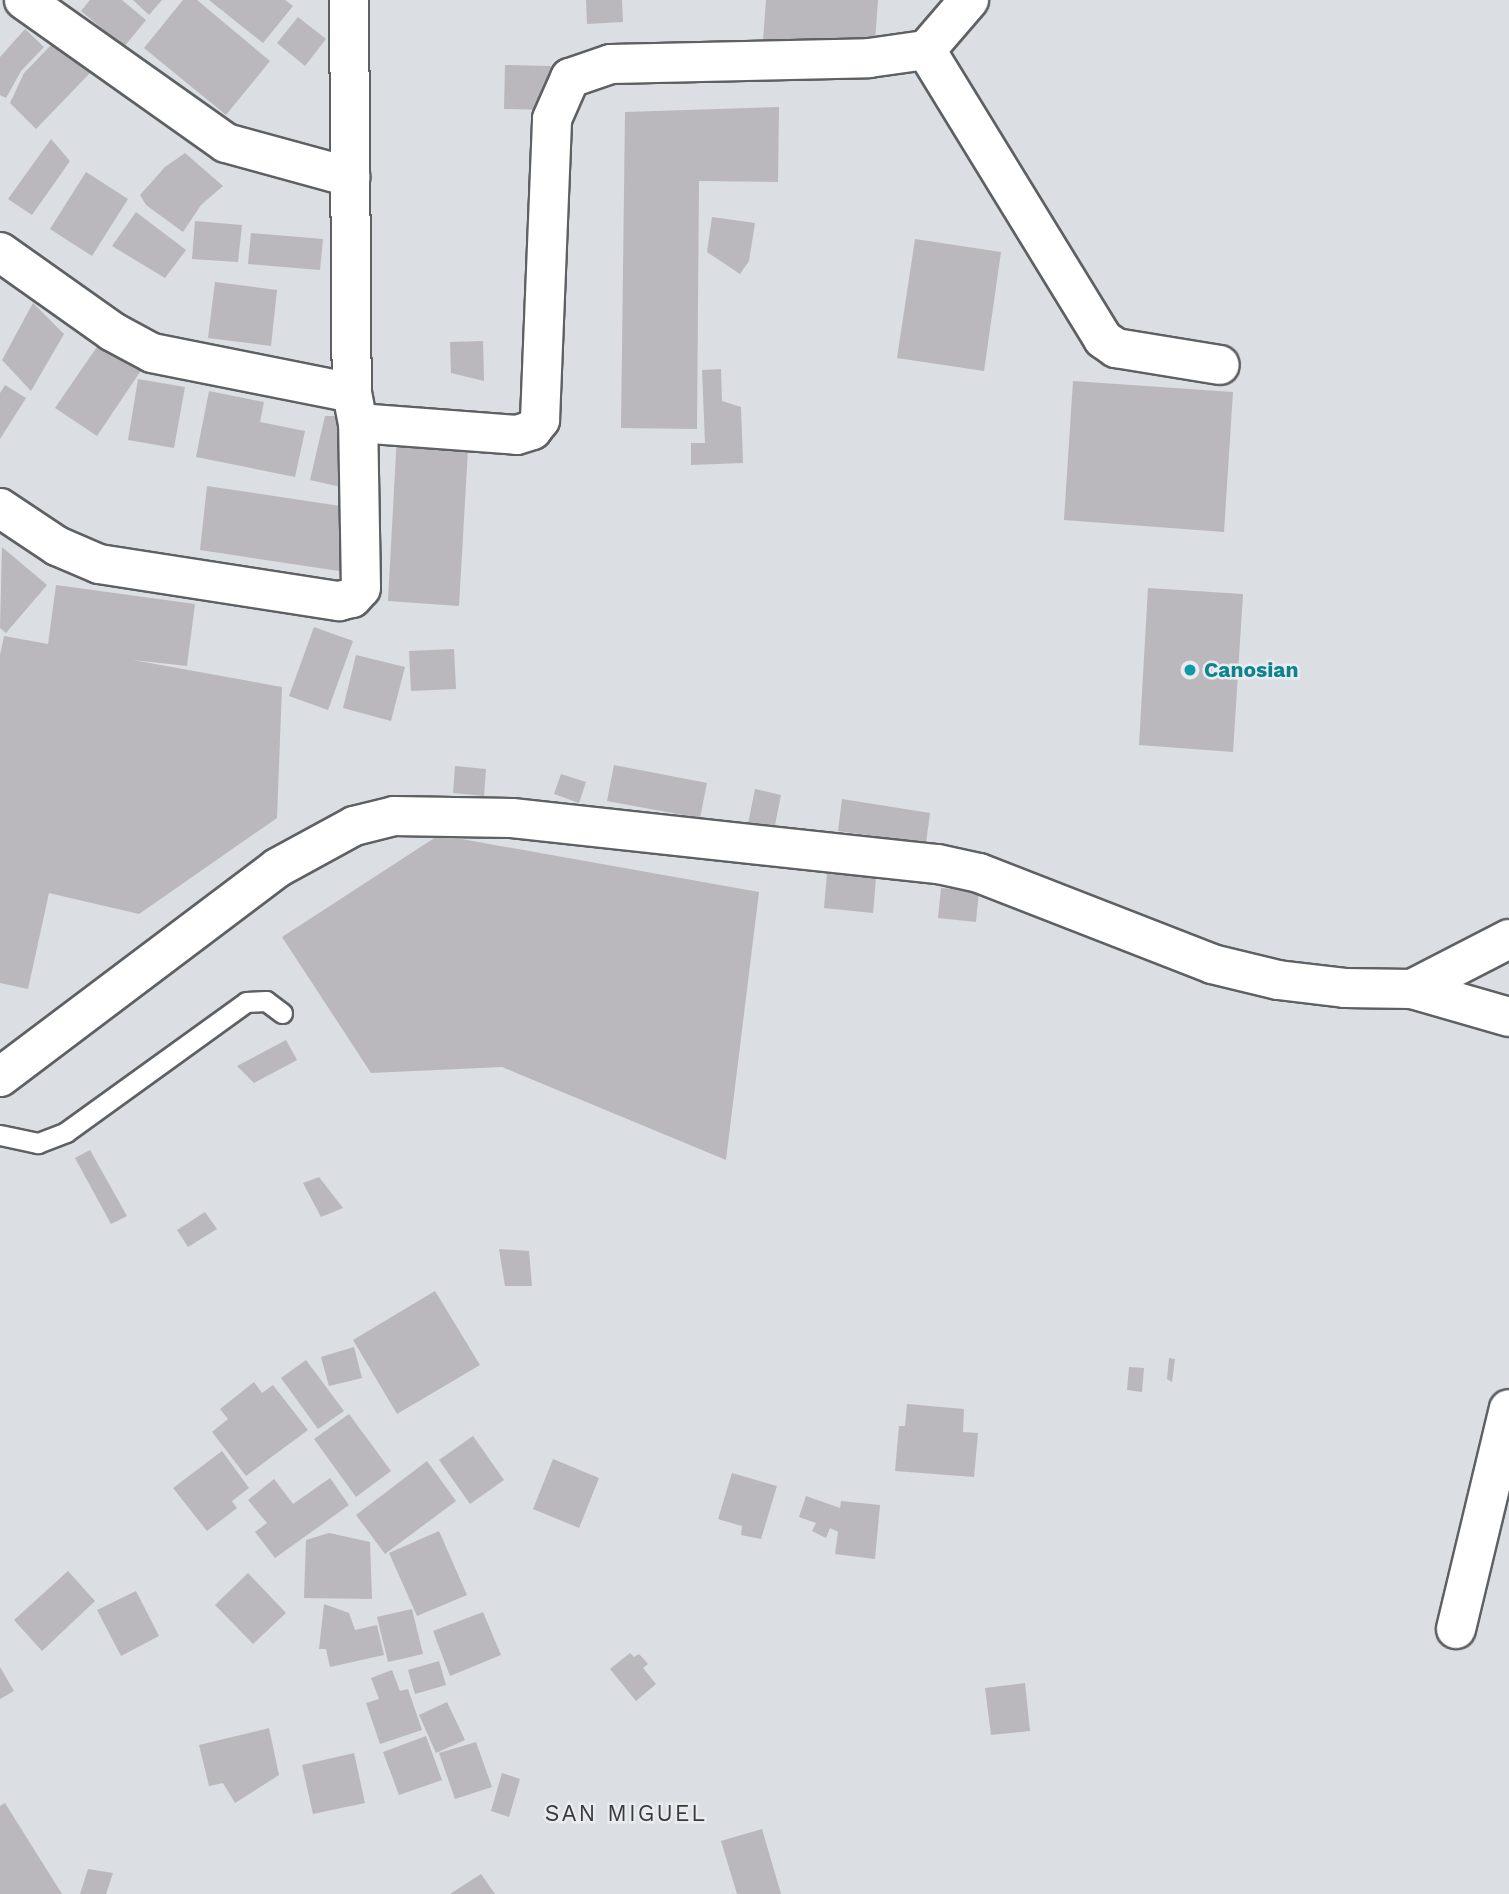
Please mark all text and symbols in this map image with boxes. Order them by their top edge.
place label: Canosian [1204,657,1299,683]
marker: Canosian [1182,662,1198,678]
district label: SAN MIGUEL [546,1800,706,1828]

